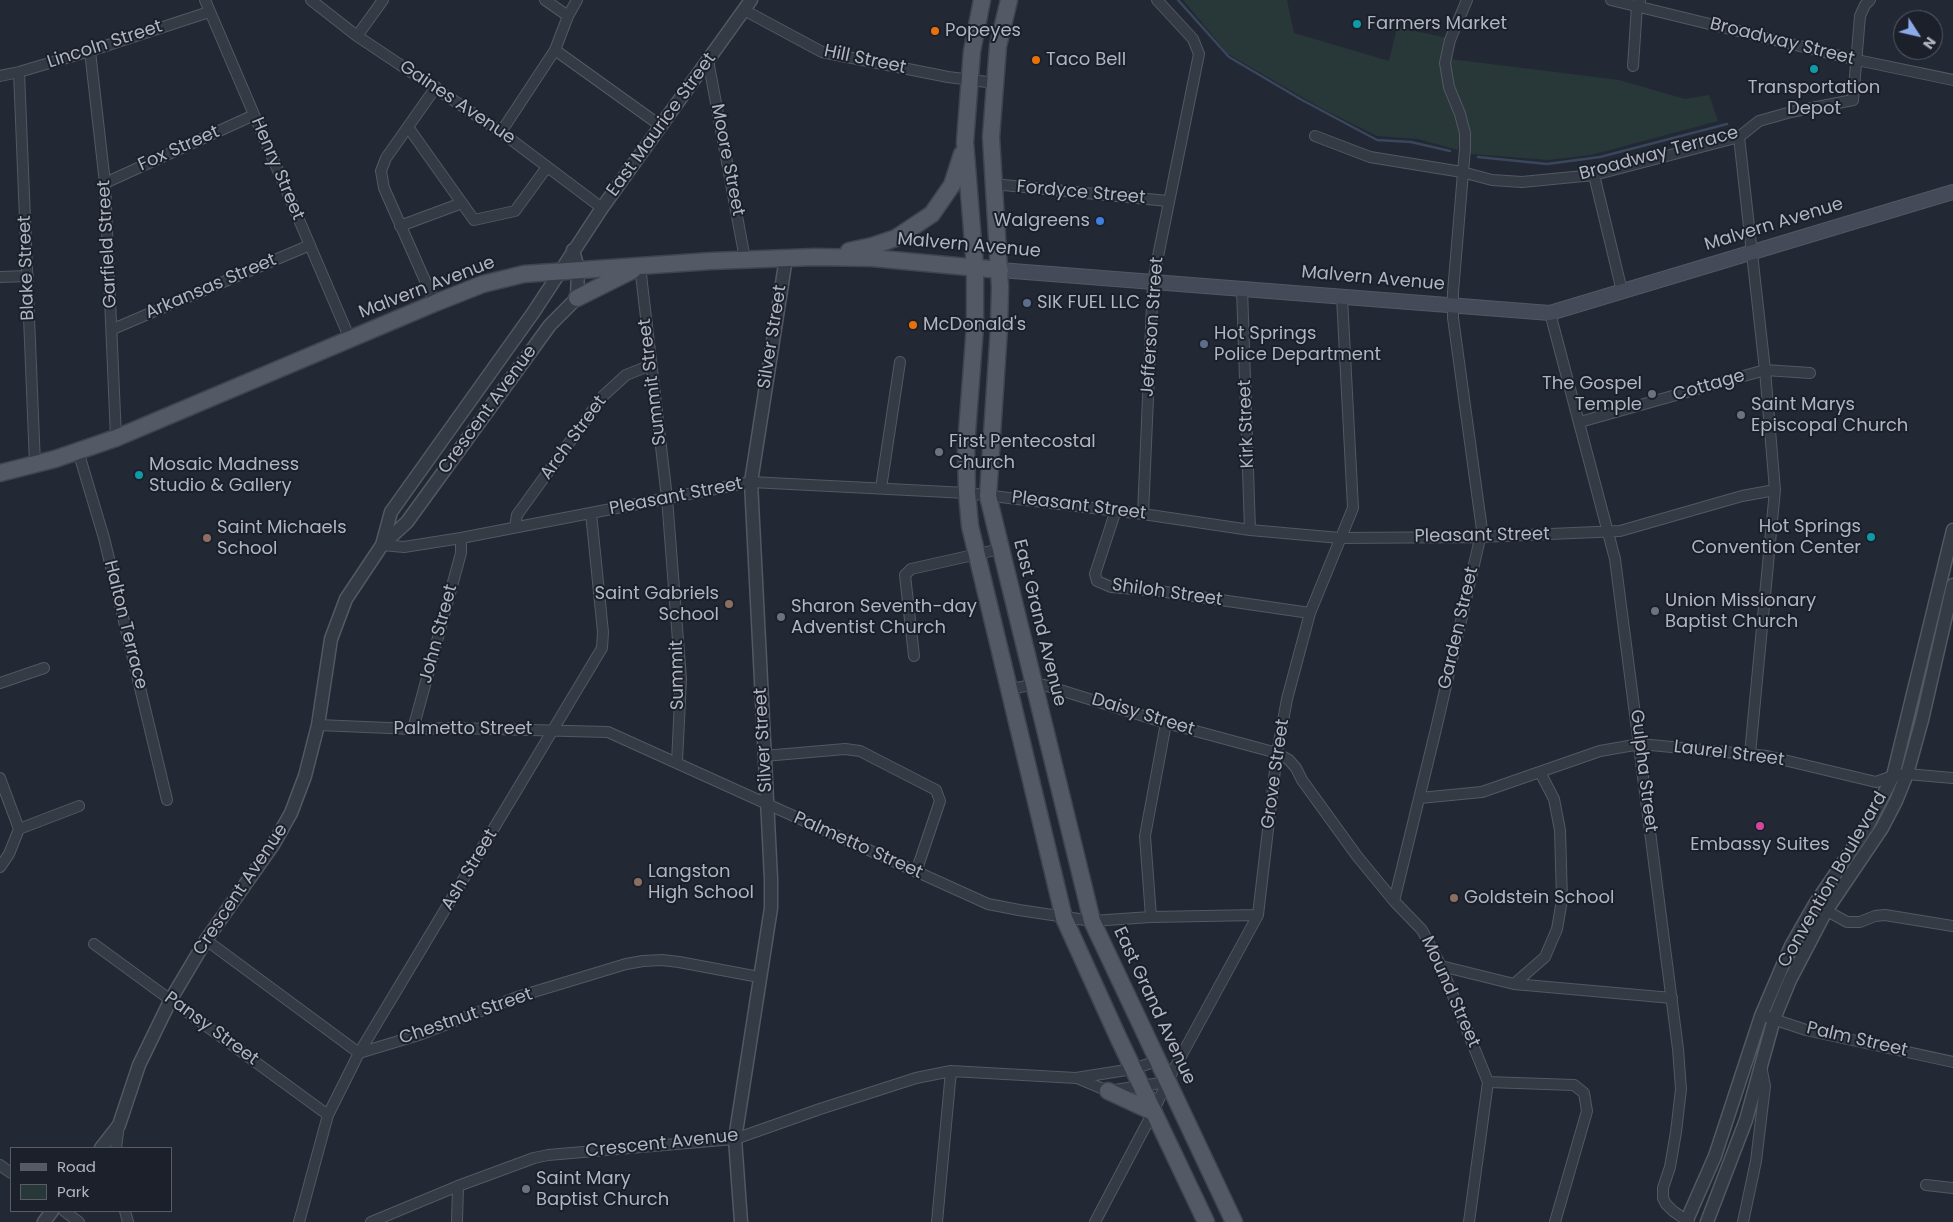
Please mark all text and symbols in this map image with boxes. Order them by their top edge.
north arrow [1893,10,1943,60]
place label: Farmers Market [1367,13,1507,35]
street label: Broadway Street [1708,14,1856,70]
street label: Lincoln Street [45,16,165,74]
marker: Farmers Market [1351,18,1363,30]
place label: Popeyes [945,20,1021,42]
marker: Popeyes [929,25,941,37]
text: N [1918,33,1941,53]
street label: Hill Street [822,41,908,79]
street label: East Maurice Street [603,49,721,201]
place label: Taco Bell [1046,49,1126,71]
marker: Taco Bell [1030,54,1042,66]
street label: Gaines Avenue [395,56,519,150]
marker: Transportation Depot [1808,63,1820,75]
place label: Transportation Depot [1748,77,1880,120]
street label: Moore Street [706,102,748,218]
street label: Henry Street [246,114,308,224]
street label: Fox Street [135,121,223,177]
street label: Broadway Terrace [1577,122,1741,186]
street label: Fordyce Street [1016,177,1146,209]
street label: Garfield Street [94,179,122,309]
street label: Malvern Avenue [1702,194,1846,256]
place label: Walgreens [994,210,1090,232]
street label: Blake Street [14,215,40,321]
marker: Walgreens [1094,215,1106,227]
street label: Malvern Avenue [896,229,1042,263]
street label: Arkansas Street [142,250,280,324]
street label: Malvern Avenue [356,252,498,324]
street label: Jefferson Street [1137,256,1169,398]
street label: Malvern Avenue [1300,262,1446,296]
street label: Silver Street [754,284,792,390]
place label: SIK FUEL LLC [1037,292,1140,314]
marker: SIK FUEL LLC [1021,297,1033,309]
place label: McDonald's [923,314,1026,336]
street label: Summit Street [635,317,671,447]
marker: McDonald's [907,319,919,331]
place label: Hot Springs Police Department [1214,323,1381,366]
marker: Hot Springs Police Department [1198,338,1210,350]
street label: Crescent Avenue [434,341,542,479]
street label: Cottage [1670,365,1748,407]
place label: The Gospel Temple [1542,373,1642,416]
street label: Kirk Street [1235,379,1259,469]
marker: The Gospel Temple [1646,388,1658,400]
street label: Arch Street [536,392,612,484]
place label: Saint Marys Episcopal Church [1751,394,1908,436]
marker: Saint Marys Episcopal Church [1735,409,1747,421]
place label: First Pentecostal Church [949,431,1096,474]
marker: First Pentecostal Church [933,446,945,458]
place label: Mosaic Madness Studio & Gallery [149,454,299,496]
marker: Mosaic Madness Studio & Gallery [133,469,145,481]
street label: Pleasant Street [608,473,744,521]
street label: Pleasant Street [1011,487,1147,525]
place label: Hot Springs Convention Center [1691,516,1861,558]
place label: Saint Michaels School [217,517,347,560]
street label: Pleasant Street [1414,524,1550,548]
marker: Hot Springs Convention Center [1865,531,1877,543]
marker: Saint Michaels School [201,532,213,544]
street label: East Grand Avenue [1008,537,1070,709]
street label: Halton Terrace [99,558,151,692]
street label: Garden Street [1434,565,1484,691]
street label: Shiloh Street [1110,575,1224,611]
street label: John Street [415,582,463,686]
place label: Saint Gabriels School [594,583,719,626]
place label: Union Missionary Baptist Church [1665,590,1816,632]
place label: Sharon Seventh-day Adventist Church [791,596,977,638]
marker: Saint Gabriels School [723,598,735,610]
marker: Union Missionary Baptist Church [1649,605,1661,617]
marker: Sharon Seventh-day Adventist Church [775,611,787,623]
street label: Summit [667,640,689,710]
street label: Silver Street [750,687,778,793]
street label: Daisy Street [1089,689,1197,741]
street label: Gulpha Street [1625,708,1661,834]
street label: Palmetto Street [394,718,532,740]
street label: Grove Street [1258,718,1294,830]
street label: Laurel Street [1672,736,1786,772]
street label: Convention Boulevard [1774,788,1892,972]
street label: Palmetto Street [790,808,926,884]
street label: Crescent Avenue [189,820,293,960]
marker: Embassy Suites [1754,820,1766,832]
street label: Ash Street [437,826,503,914]
place label: Embassy Suites [1690,834,1830,856]
place label: Langston High School [648,861,754,904]
marker: Langston High School [632,876,644,888]
place label: Goldstein School [1464,887,1614,909]
marker: Goldstein School [1448,892,1460,904]
street label: East Grand Avenue [1108,924,1200,1088]
street label: Mound Street [1416,933,1484,1051]
street label: Chestnut Street [396,984,536,1050]
street label: Pansy Street [160,988,262,1070]
street label: Palm Street [1804,1018,1910,1062]
street label: Crescent Avenue [584,1125,740,1163]
legend [10,1147,172,1212]
text: Road [57,1156,96,1177]
place label: Saint Mary Baptist Church [536,1168,669,1210]
text: Park [57,1181,89,1202]
marker: Saint Mary Baptist Church [520,1183,532,1195]

